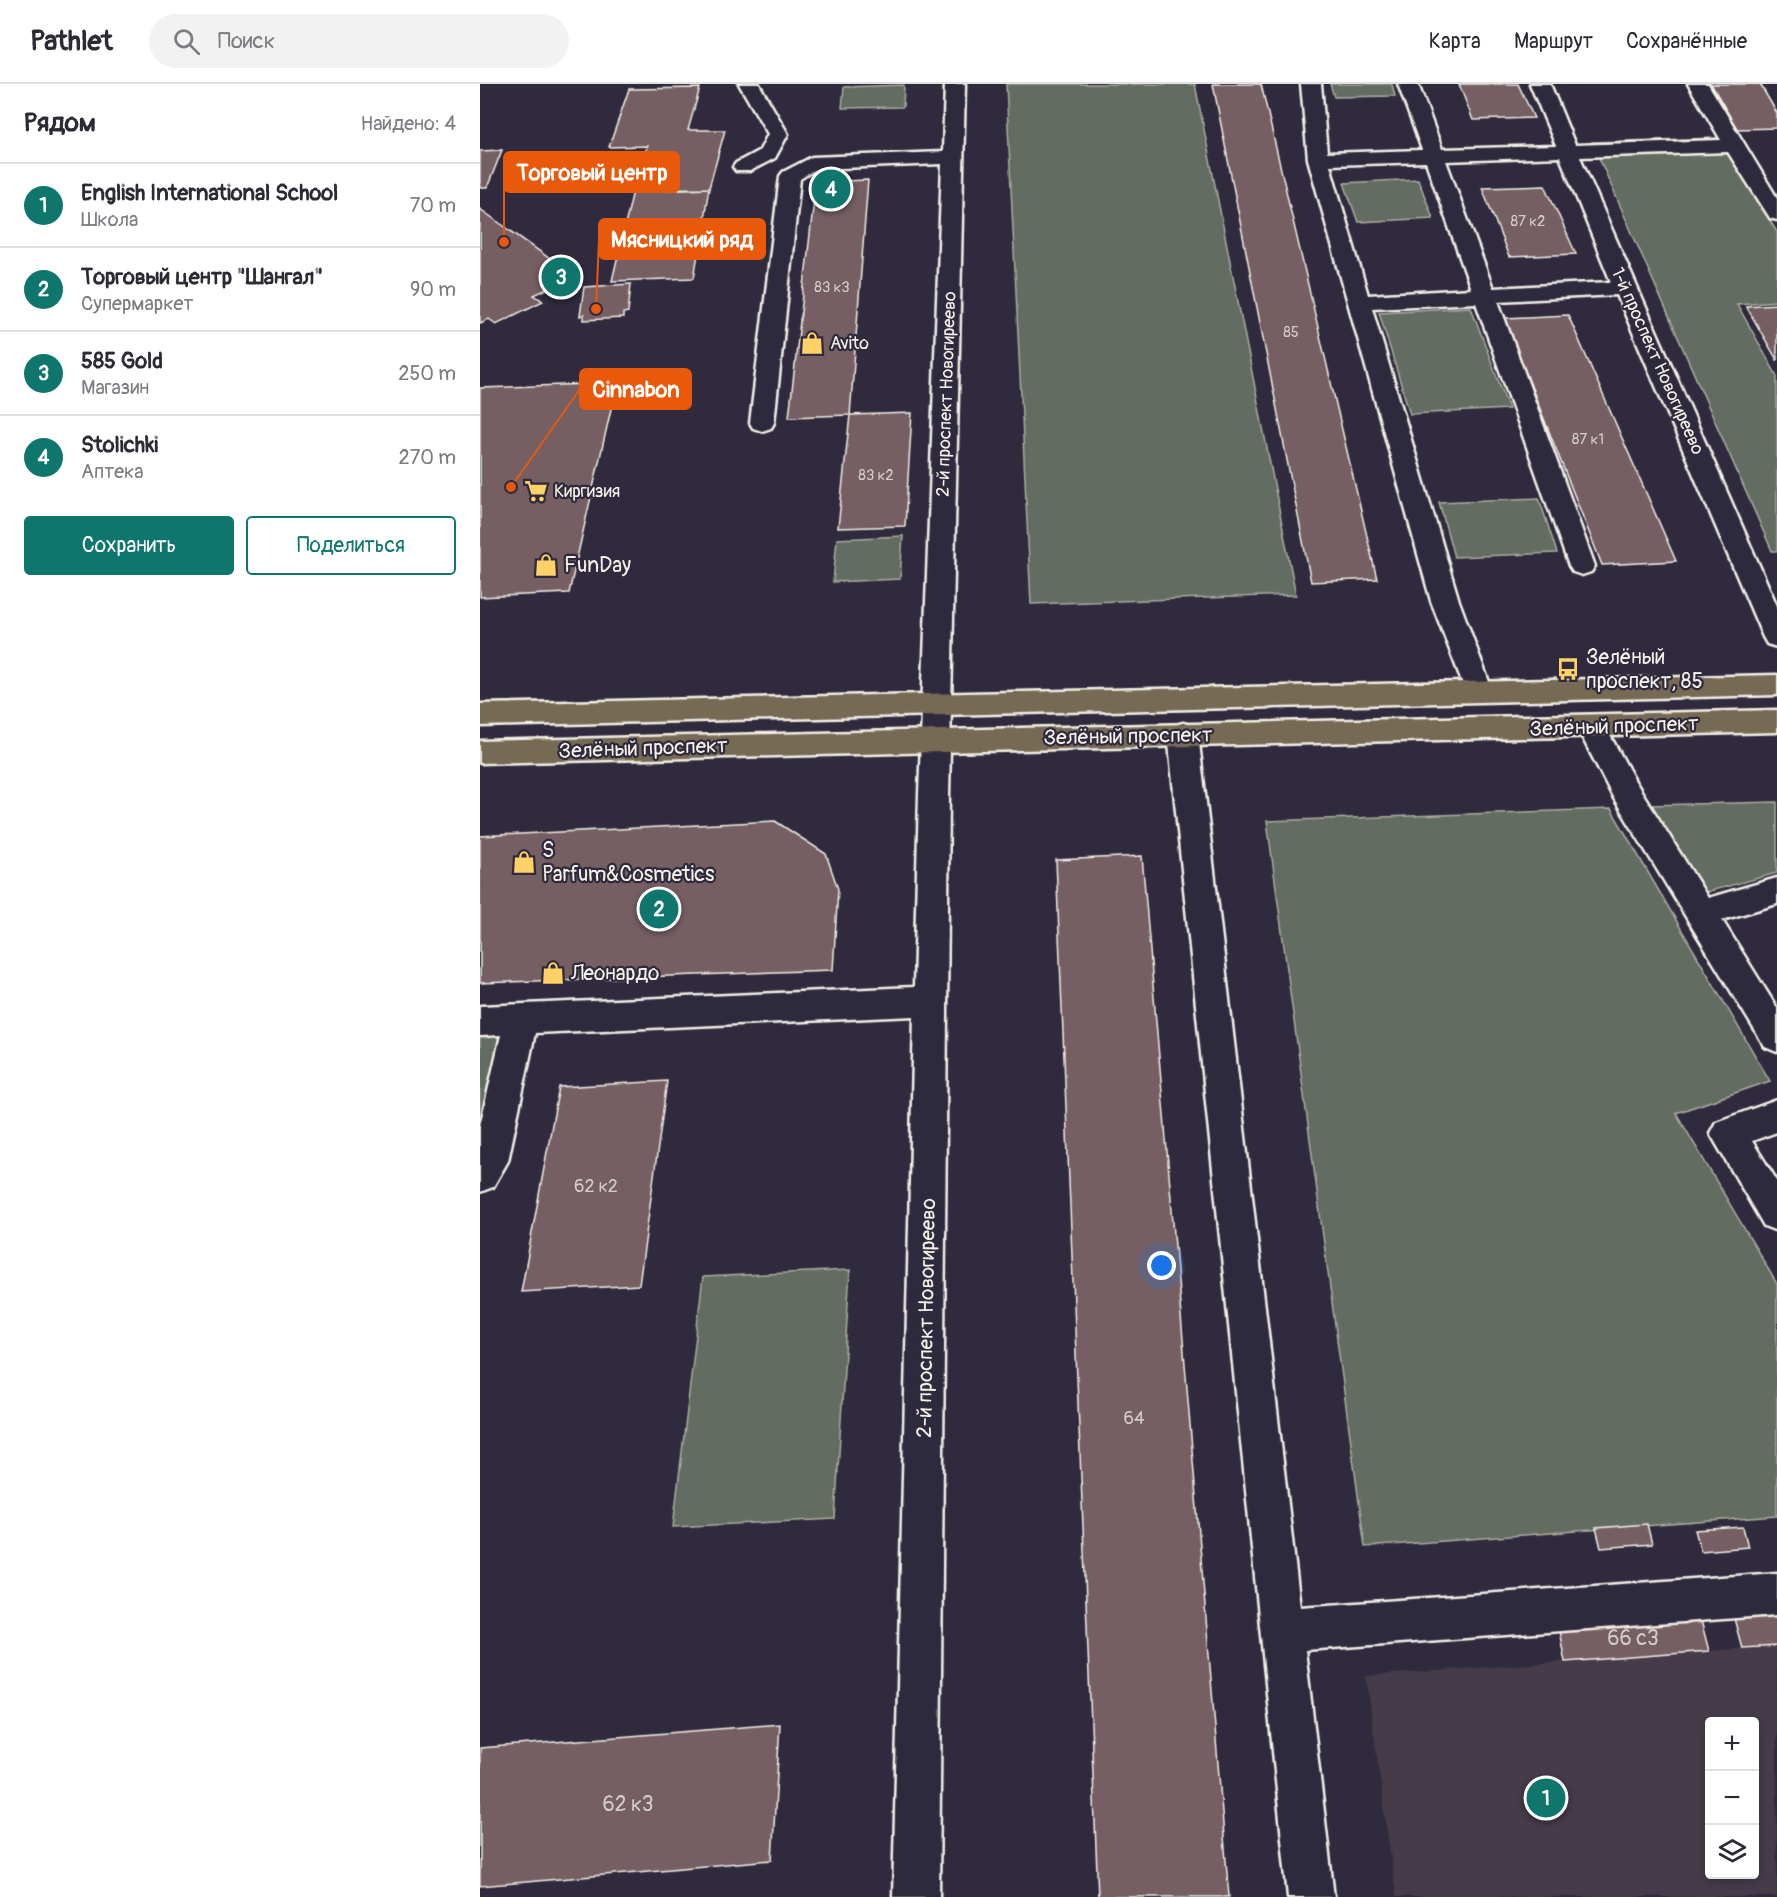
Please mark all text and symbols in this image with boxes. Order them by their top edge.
search box [149,14,569,68]
text: Pathlet [30,24,113,59]
icon: search [170,25,203,58]
text: Поиск [218,27,275,55]
text: Карта [1429,28,1481,55]
text: Маршрут [1514,28,1593,55]
text: Сохранённые [1626,28,1747,55]
text: Рядом [24,107,96,139]
text: Найдено: 4 [361,111,456,136]
callout: Торговый центр [504,152,679,192]
text: Торговый центр [515,159,668,187]
pin: 4 [812,166,850,212]
text: English International School [81,179,338,207]
text: 1 [40,193,47,218]
text: 70 m [410,193,456,218]
text: Школа [81,207,138,232]
house number: 87 к2 [1511,212,1545,231]
callout: Мясницкий ряд [599,219,765,259]
text: Мясницкий ряд [611,226,754,254]
pin: 3 [542,254,580,300]
text: Торговый центр "Шангал" [81,263,323,291]
street label: 1-й проспект Новогиреево [1606,264,1709,459]
text: 2 [38,277,49,302]
text: 90 m [410,277,456,302]
house number: 83 к3 [814,278,850,297]
text: Супермаркет [81,291,193,316]
street label: 2-й проспект Новогиреево [931,291,962,497]
house number: 85 [1283,323,1299,342]
shop icon: Avito [799,330,825,356]
place label: Avito [830,332,869,355]
text: 585 Gold [81,347,163,375]
text: 3 [38,361,49,386]
text: 250 m [398,361,456,386]
callout: Cinnabon [580,369,691,409]
text: Магазин [81,375,149,400]
text: Cinnabon [592,376,680,404]
house number: 87 к1 [1572,430,1604,449]
text: Stolichki [81,431,158,459]
text: 4 [38,445,49,470]
text: 270 m [398,445,456,470]
text: Аптека [81,459,144,484]
house number: 83 к2 [858,466,894,485]
supermarket icon: Киргизия [523,478,549,504]
place label: Киргизия [554,480,620,503]
button: Сохранить [24,516,234,575]
button: Поделиться [246,516,456,575]
shop icon: FunDay [533,552,559,578]
place label: FunDay [564,552,631,579]
place label: Зелёный проспект, 85 [1586,644,1703,695]
bus stop icon: Зелёный проспект, 85 [1555,656,1581,682]
street label: Зелёный проспект [1529,710,1699,743]
street label: Зелёный проспект [1043,722,1213,751]
street label: Зелёный проспект [558,732,728,765]
place label: S Parfum&Cosmetics [542,837,715,888]
shop icon: S Parfum&Cosmetics [511,849,537,875]
pin: 2 [640,886,678,932]
shop icon: Леонардо [540,960,566,986]
place label: Леонардо [570,960,659,987]
house number: 62 к2 [574,1175,618,1198]
street label: 2-й проспект Новогиреево [911,1198,942,1438]
your location [1147,1251,1176,1280]
house number: 64 [1124,1407,1145,1430]
house number: 66 с3 [1607,1625,1659,1652]
map controls [1705,1717,1759,1879]
button: + [1705,1717,1759,1771]
button: − [1705,1771,1759,1825]
pin: 1 [1526,1776,1566,1820]
house number: 62 к3 [602,1791,654,1818]
button: layers [1705,1825,1759,1879]

